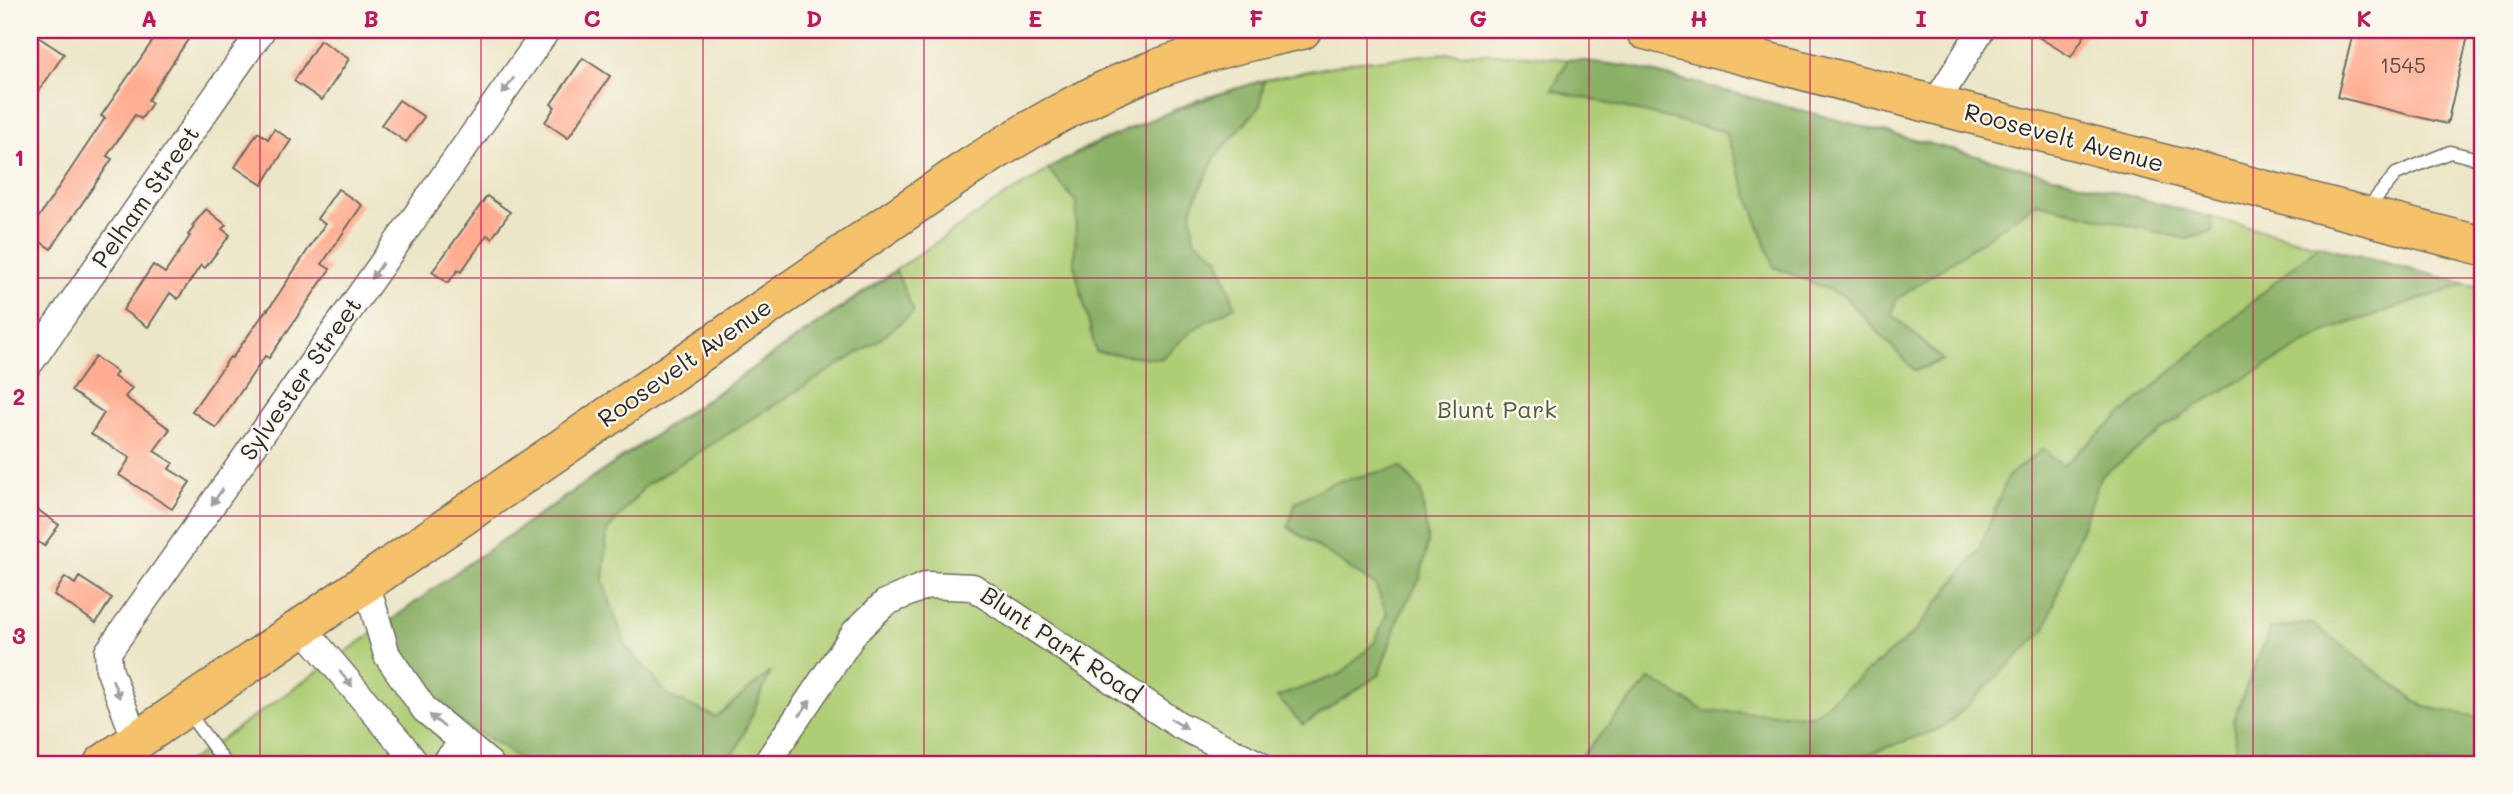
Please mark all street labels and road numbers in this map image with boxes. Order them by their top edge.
street label: Roosevelt Avenue [1961,95,2168,178]
street label: Pelham Street [84,119,205,274]
street label: Sylvester Street [232,290,368,466]
street label: Roosevelt Avenue [591,290,777,433]
street label: Blunt Park Road [975,578,1148,709]

